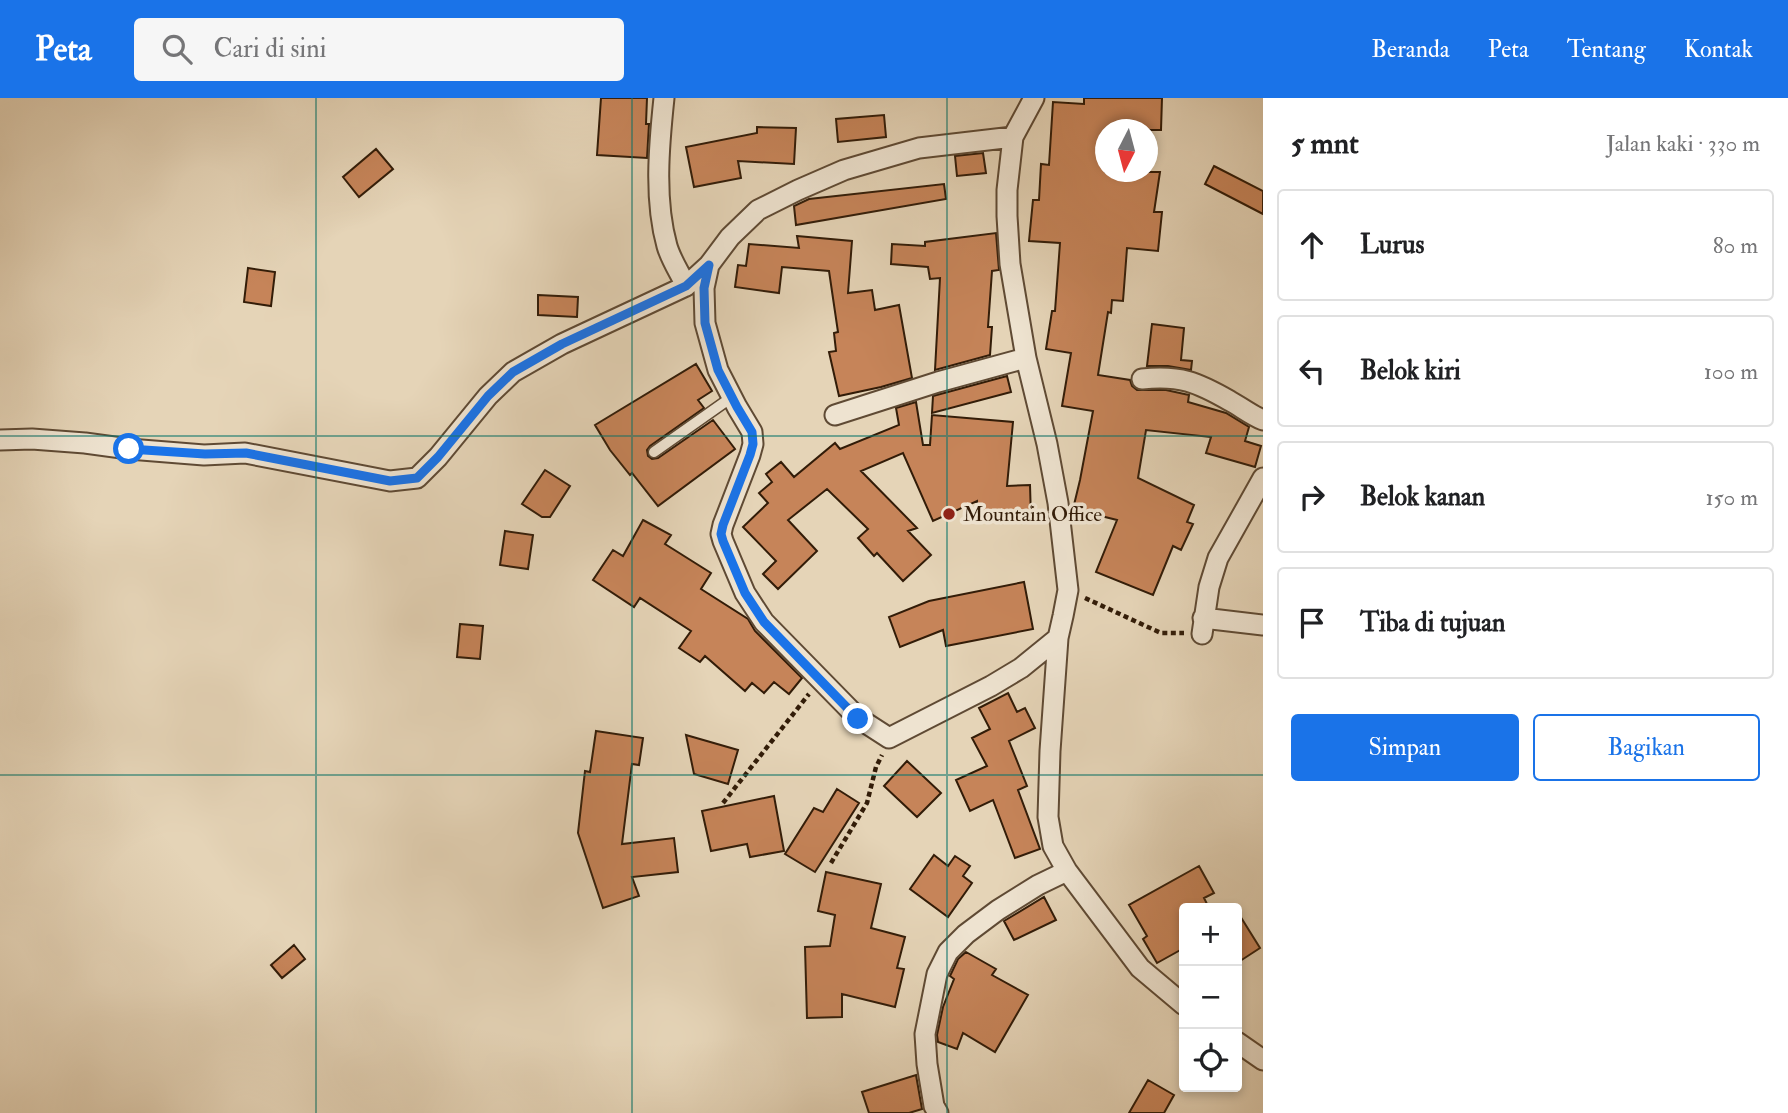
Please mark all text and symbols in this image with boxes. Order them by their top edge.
search box [134,18,624,81]
text: Peta [35,29,92,70]
icon: search [158,30,196,68]
text: Cari di sini [214,33,327,65]
text: Beranda [1371,34,1450,65]
text: Peta [1488,34,1529,65]
text: Tentang [1567,34,1646,65]
text: Kontak [1684,34,1753,65]
north arrow [1095,119,1158,182]
text: 5 mnt [1291,125,1359,162]
text: Jalan kaki · 330 m [1606,129,1760,158]
icon: ahead [1293,226,1331,264]
text: Lurus [1360,229,1424,261]
text: 80 m [1713,231,1758,260]
icon: left [1293,352,1331,390]
text: Belok kiri [1360,355,1461,387]
text: 100 m [1704,357,1758,386]
route start [113,433,144,464]
icon: right [1293,478,1331,516]
text: Belok kanan [1360,481,1485,513]
text: 150 m [1705,483,1758,512]
place label: Mountain Office [963,501,1102,528]
marker: Mountain Office [941,506,957,522]
icon: arrive [1293,604,1331,642]
text: Tiba di tujuan [1360,607,1505,639]
route end [842,703,873,734]
button: Simpan [1291,714,1519,781]
button: Bagikan [1533,714,1760,781]
map controls [1179,903,1242,1092]
button: + [1179,903,1242,966]
button: − [1179,966,1242,1029]
button: locate [1179,1029,1242,1092]

